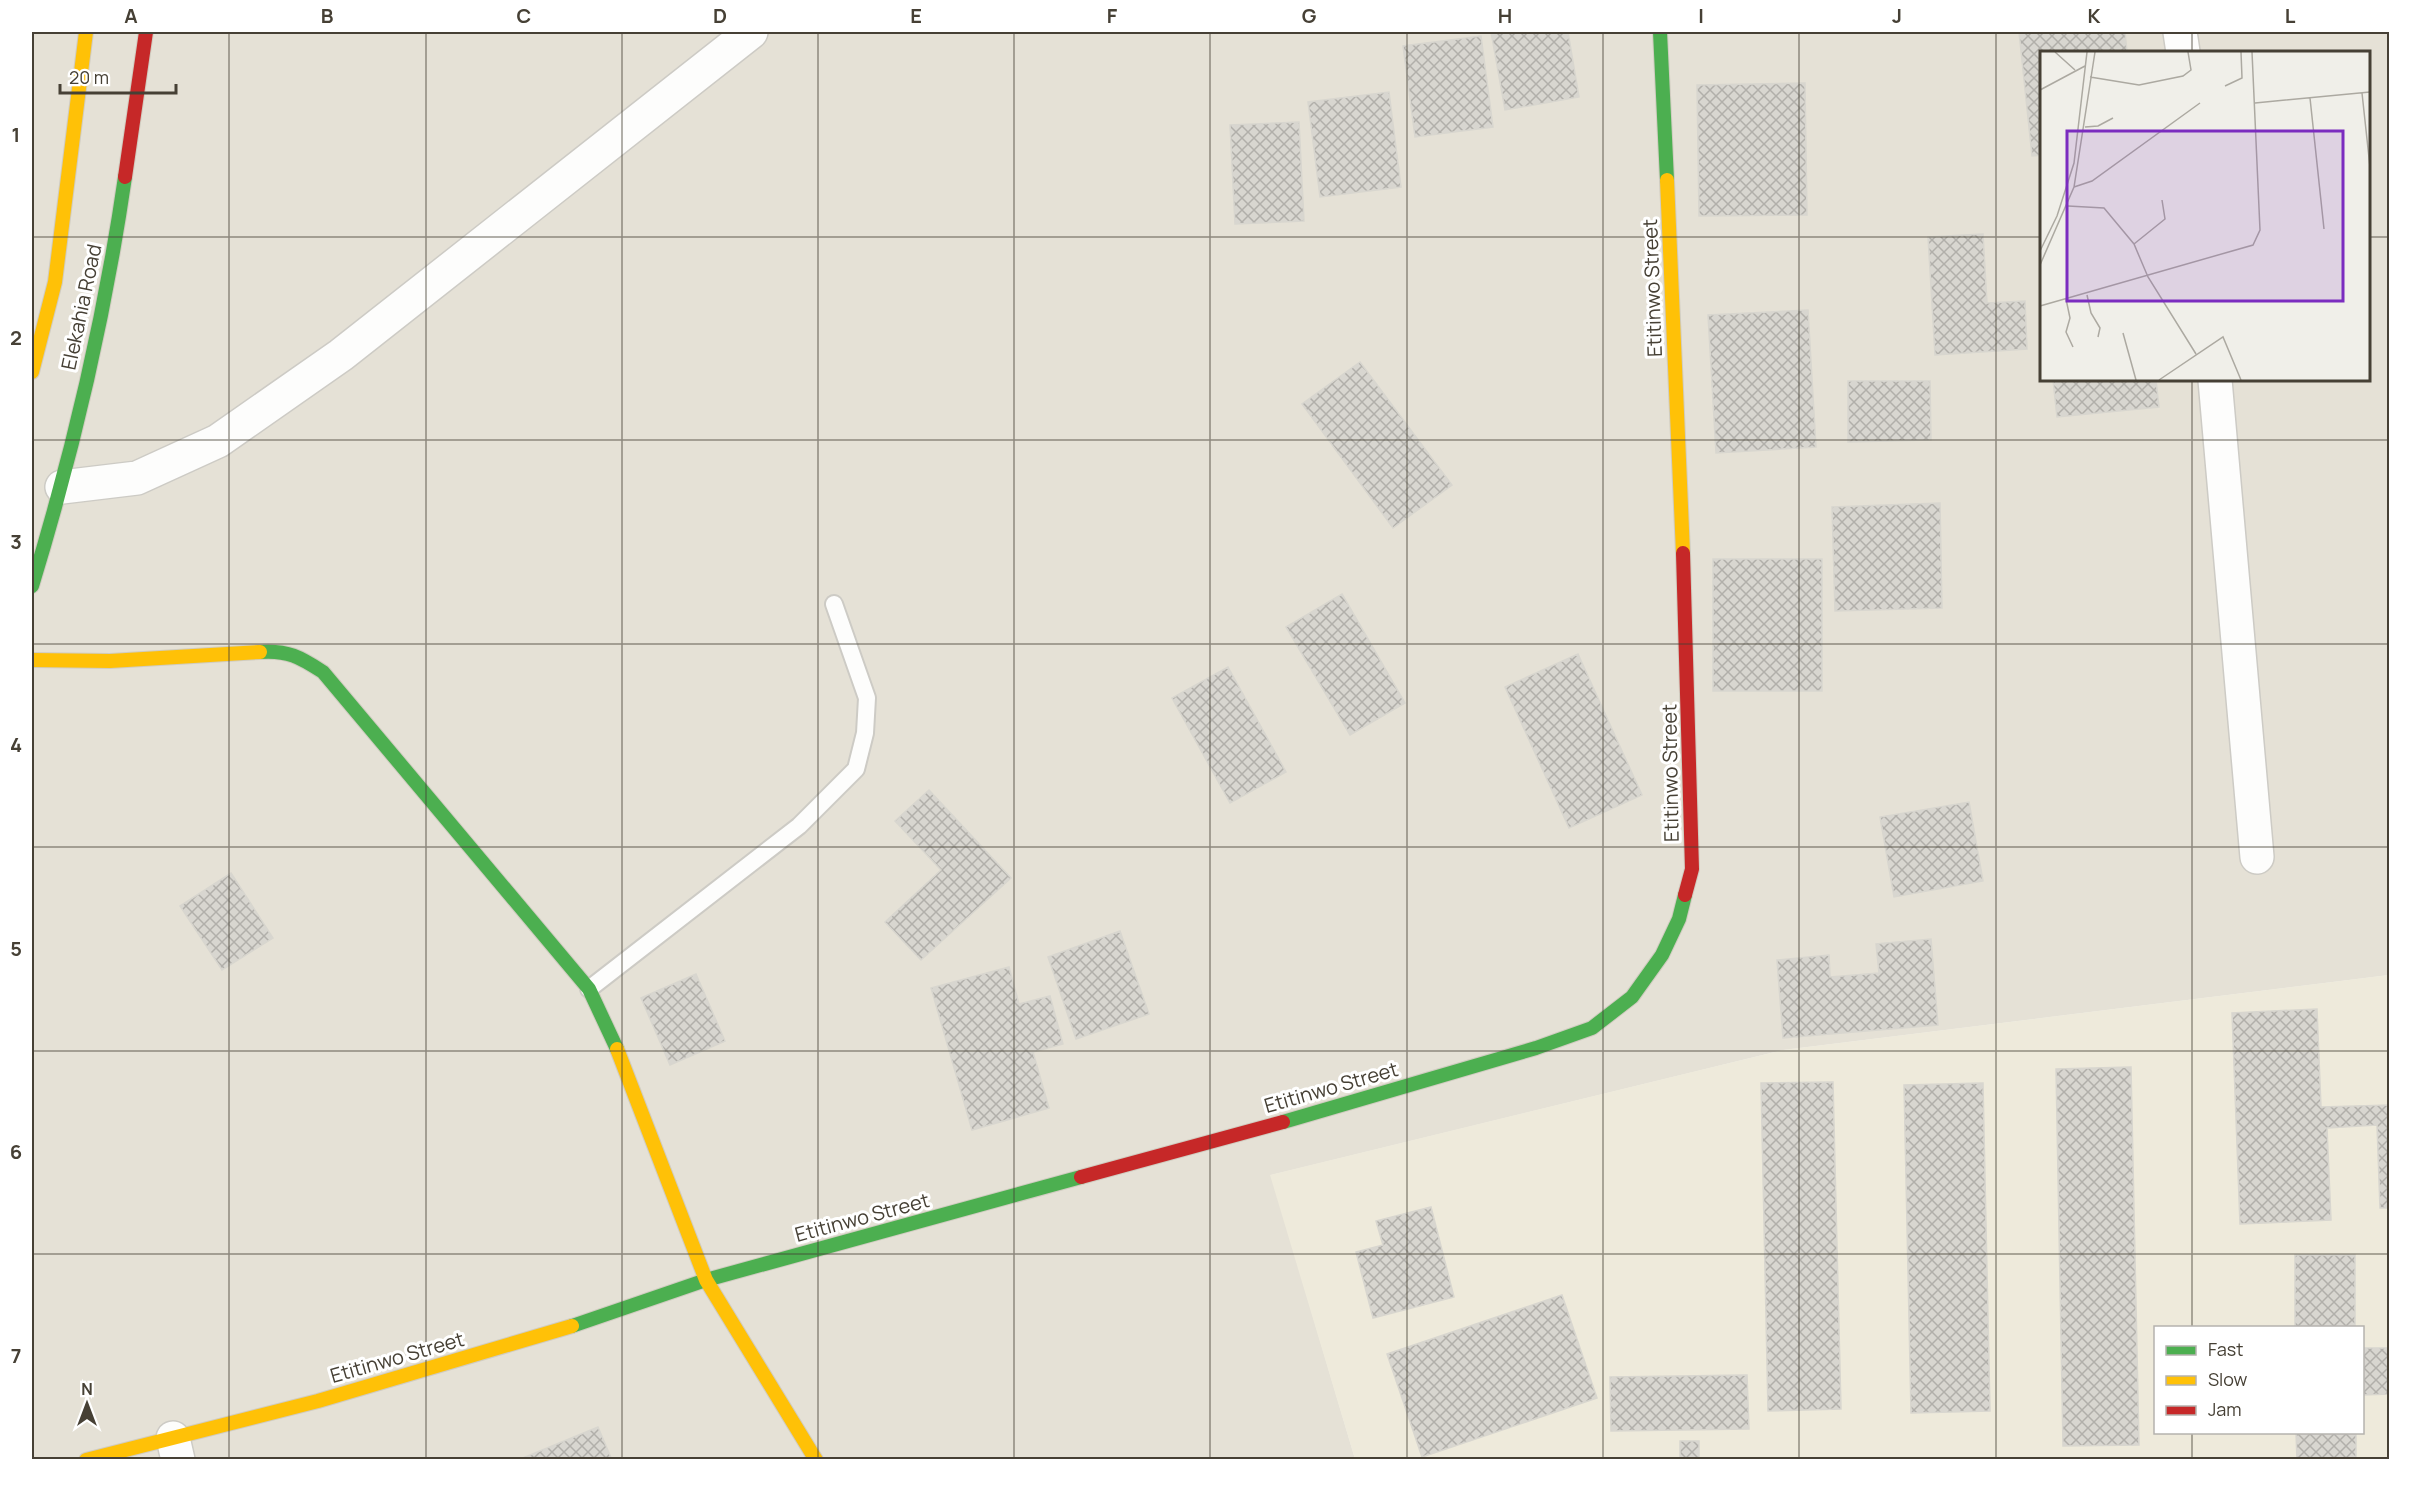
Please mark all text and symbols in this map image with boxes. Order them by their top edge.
text: A [124,2,138,29]
text: B [321,2,334,29]
text: C [517,2,531,29]
text: D [713,2,727,29]
text: E [910,2,922,29]
text: F [1107,2,1118,29]
text: G [1302,2,1317,29]
text: H [1498,2,1512,29]
text: I [1698,2,1704,29]
text: J [1892,2,1902,29]
text: K [2088,2,2101,29]
text: L [2285,2,2296,29]
inset map [2040,51,2370,381]
scale bar [60,57,176,95]
text: 20 m [69,65,109,89]
text: 1 [12,121,20,148]
street label: Etitinwo Street [1636,218,1668,358]
street label: Elekahia Road [55,242,107,372]
text: 2 [10,324,22,351]
text: 3 [10,528,22,555]
street label: Etitinwo Street [1655,704,1685,842]
text: 4 [10,731,22,758]
text: 5 [10,935,22,962]
street label: Etitinwo Street [1261,1055,1401,1119]
text: 6 [10,1138,22,1165]
street label: Etitinwo Street [792,1186,932,1248]
street label: Etitinwo Street [327,1325,467,1389]
legend [2154,1326,2364,1434]
text: Fast [2208,1337,2243,1361]
text: 7 [11,1342,21,1369]
text: Slow [2208,1367,2248,1391]
north arrow [57,1374,117,1434]
text: N [81,1378,93,1400]
text: Jam [2208,1397,2242,1421]

